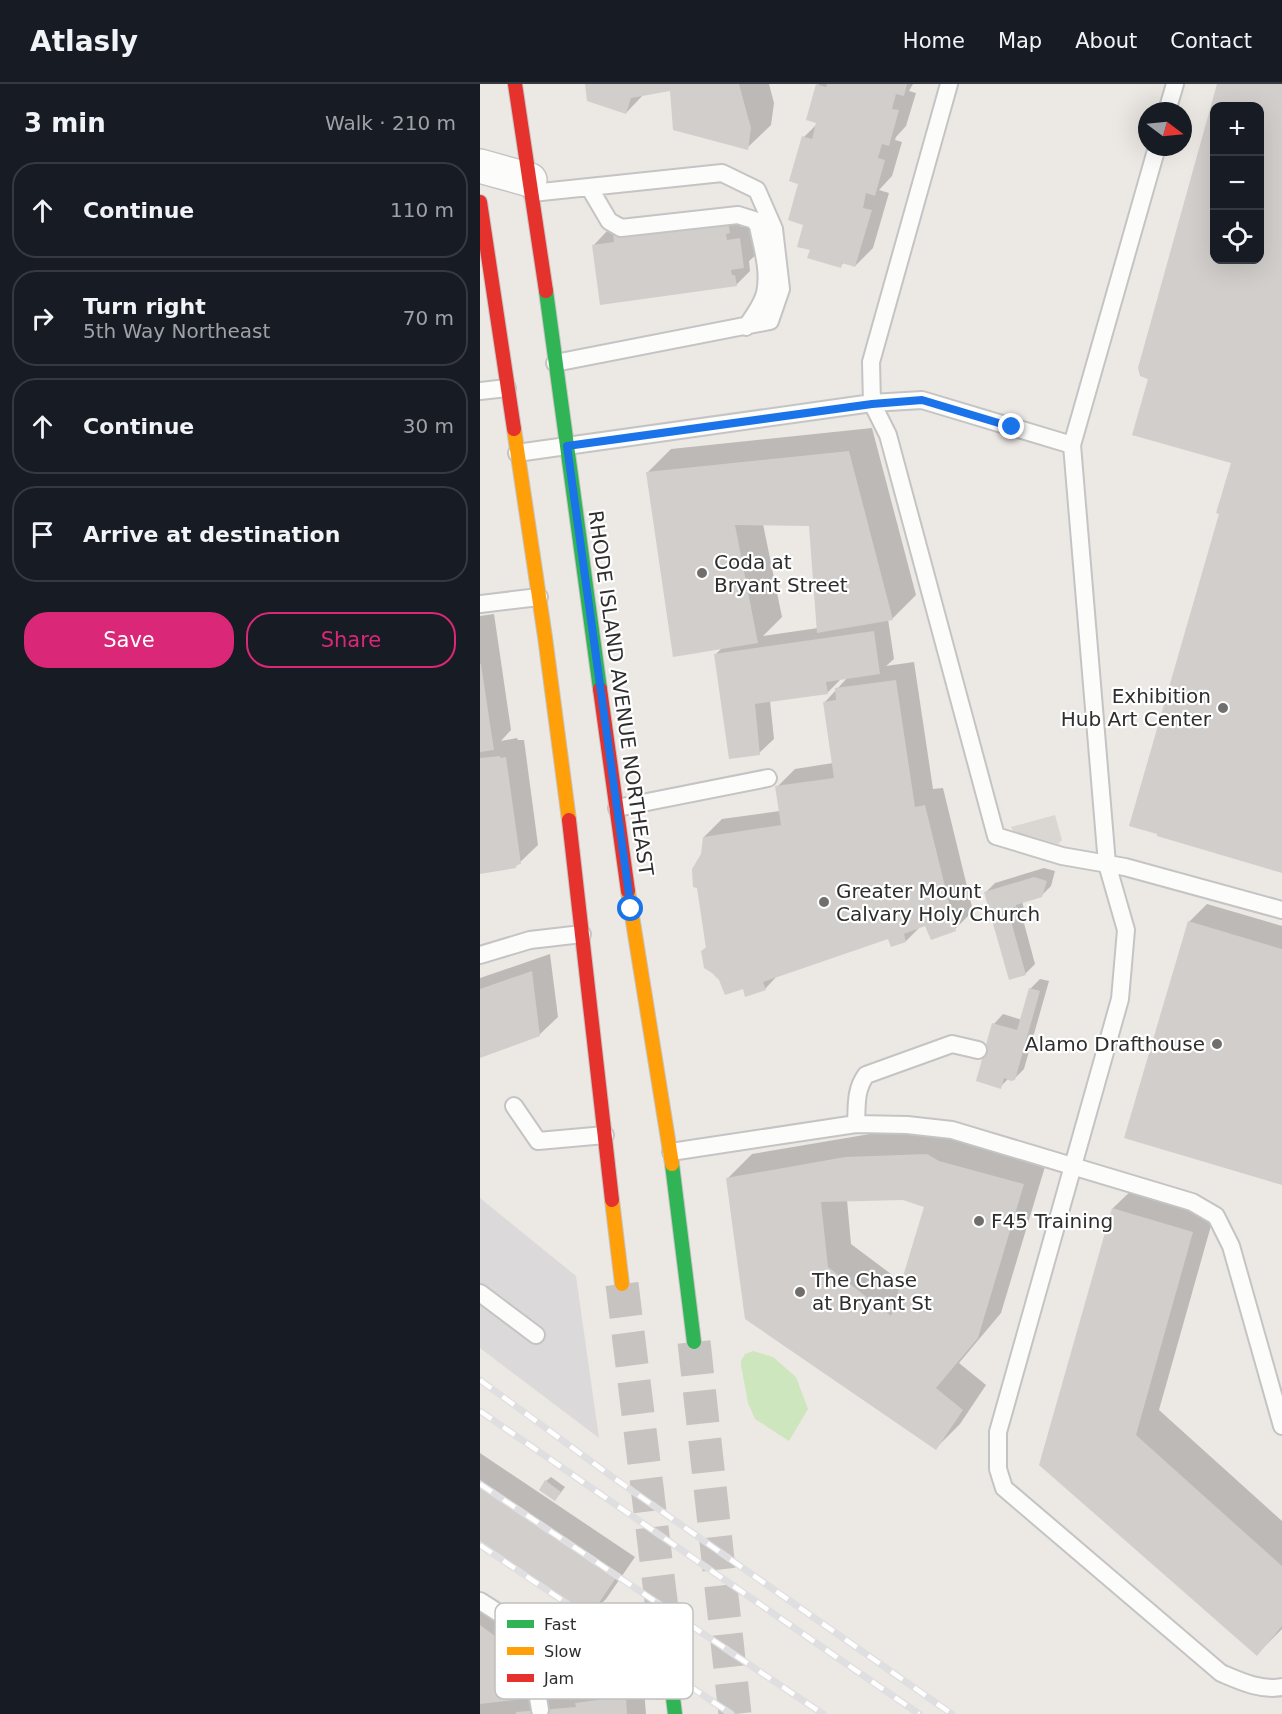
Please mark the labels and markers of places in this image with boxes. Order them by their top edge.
place label: Coda at Bryant Street [714,550,848,597]
marker: Coda at Bryant Street [695,566,709,580]
place label: Exhibition Hub Art Center [1061,684,1212,731]
marker: Exhibition Hub Art Center [1216,701,1230,715]
place label: Greater Mount Calvary Holy Church [836,879,1040,926]
marker: Greater Mount Calvary Holy Church [817,895,831,909]
place label: Alamo Drafthouse [1025,1032,1205,1056]
marker: Alamo Drafthouse [1210,1037,1224,1051]
place label: F45 Training [991,1209,1113,1233]
marker: F45 Training [972,1214,986,1228]
place label: The Chase at Bryant St [811,1268,932,1315]
marker: The Chase at Bryant St [793,1285,807,1299]

